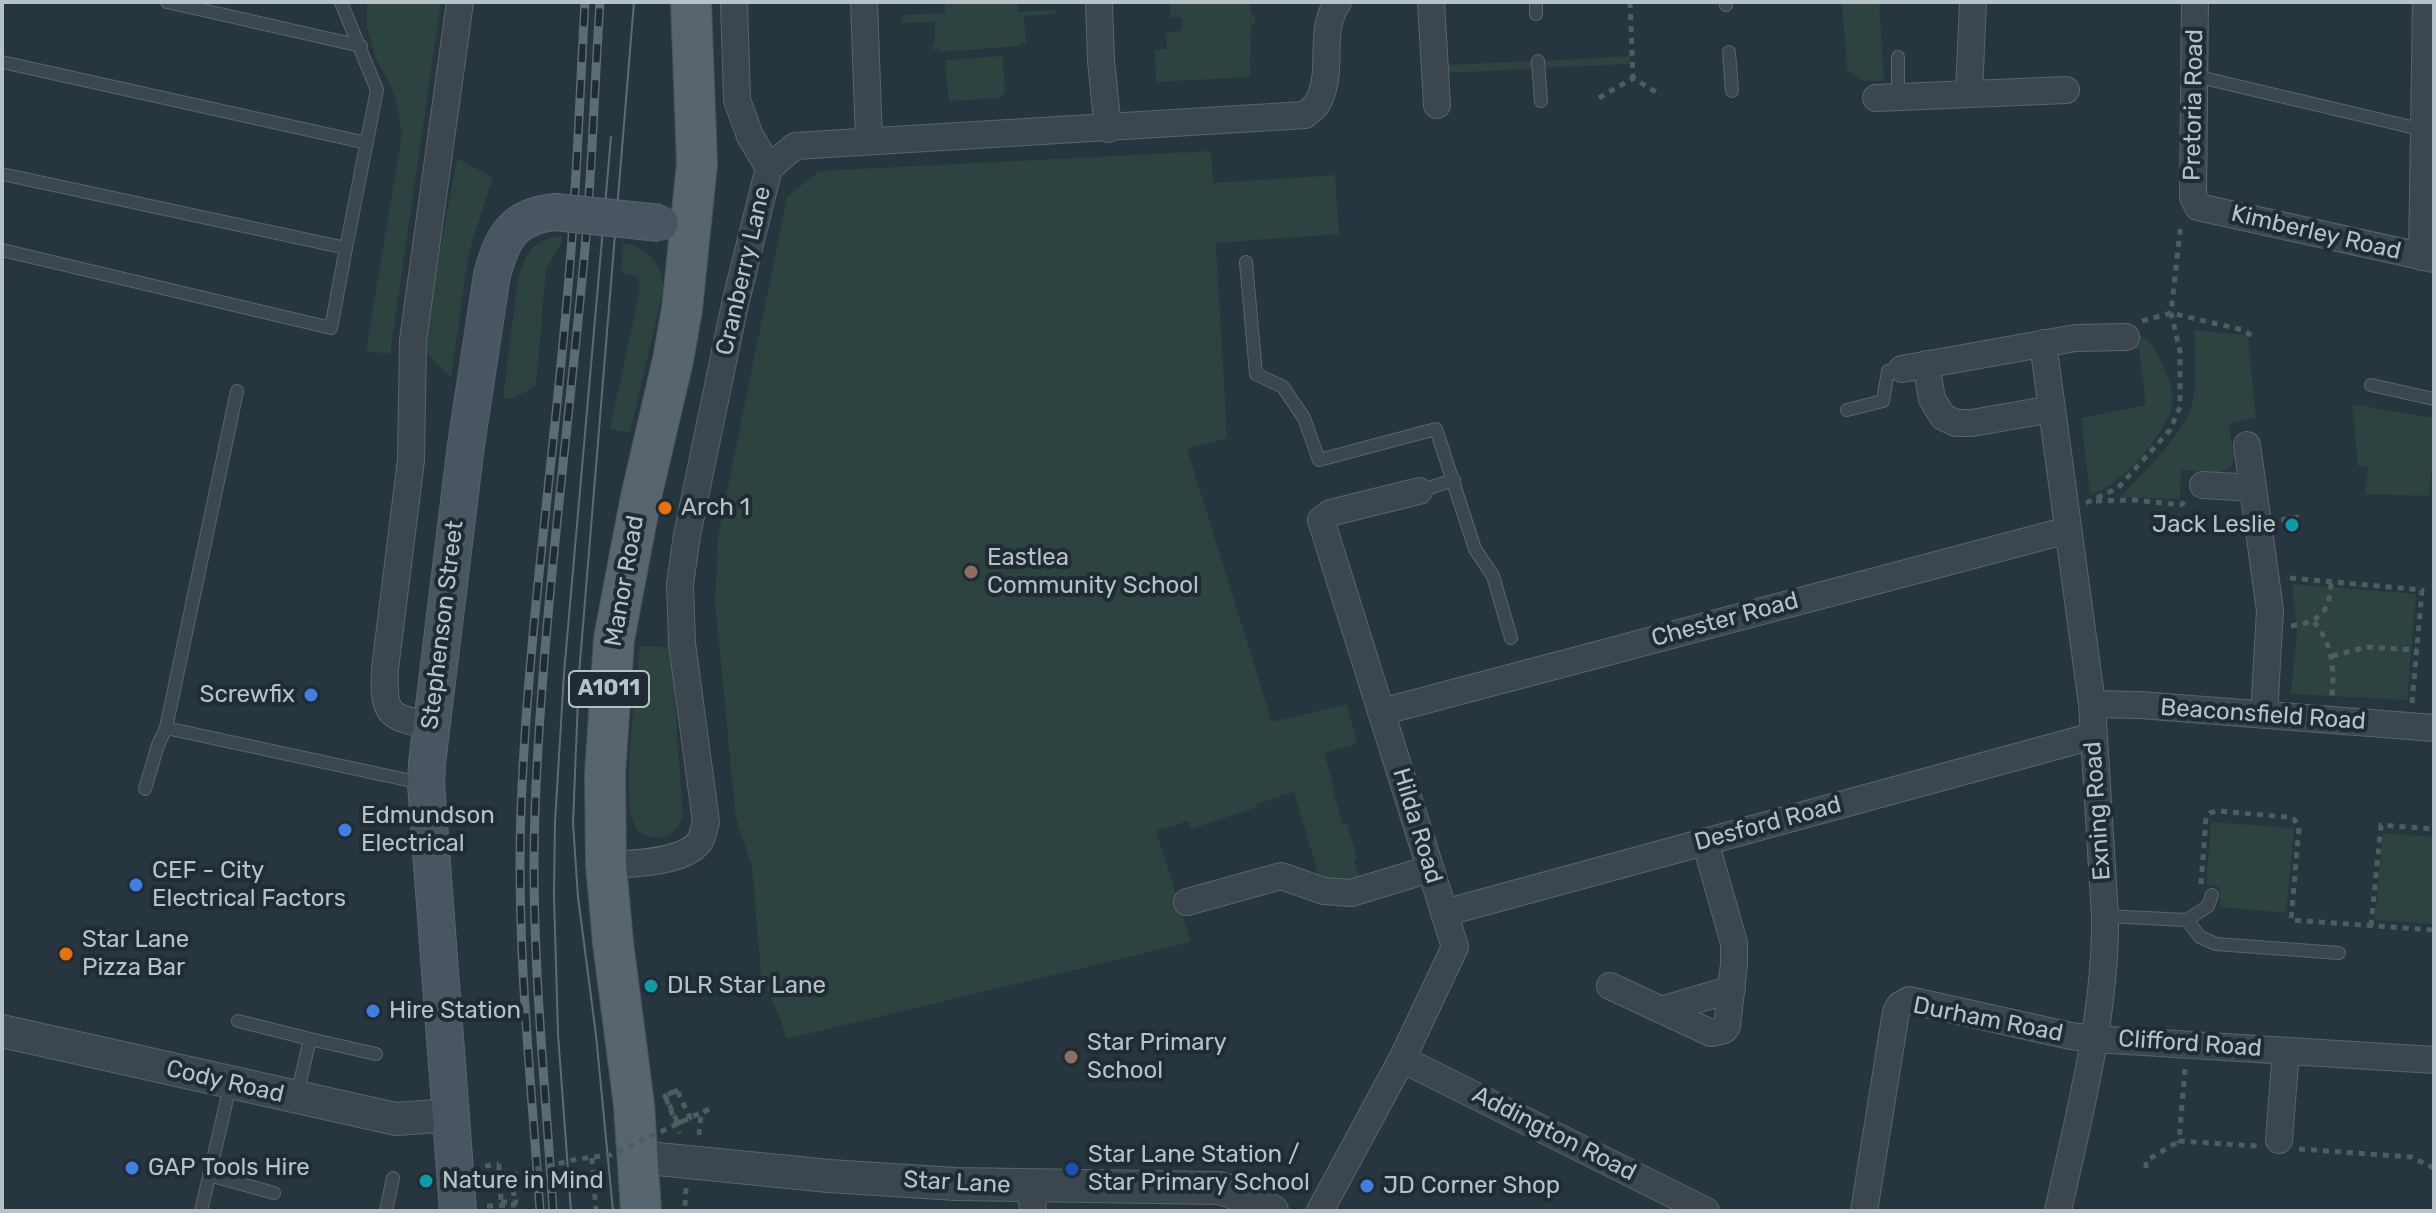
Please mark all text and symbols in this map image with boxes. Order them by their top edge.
street label: Pretoria Road [2178,29,2210,181]
street label: Cranberry Lane [711,184,777,358]
street label: Kimberley Road [2228,199,2404,267]
place label: Arch 1 [681,494,750,522]
marker: Arch 1 [656,499,674,517]
place label: Jack Leslie [2152,511,2276,539]
street label: Manor Road [599,513,651,649]
marker: Jack Leslie [2283,516,2301,534]
street label: Stephenson Street [416,519,470,731]
place label: Eastlea Community School [987,544,1199,600]
marker: Eastlea Community School [962,563,980,581]
street label: Chester Road [1648,587,1802,653]
road number: A1011 [569,671,649,707]
place label: Screwfix [199,681,295,709]
marker: Screwfix [302,686,320,704]
street label: Beaconsfield Road [2159,693,2367,737]
street label: Exning Road [2079,740,2117,882]
street label: Hilda Road [1386,765,1448,887]
street label: Desford Road [1691,791,1845,857]
place label: Edmundson Electrical [361,802,495,858]
marker: Edmundson Electrical [336,821,354,839]
place label: CEF - City Electrical Factors [152,857,346,913]
marker: CEF - City Electrical Factors [127,876,145,894]
place label: Star Lane Pizza Bar [82,926,189,982]
marker: Star Lane Pizza Bar [57,945,75,963]
place label: DLR Star Lane [667,972,826,1000]
marker: DLR Star Lane [642,977,660,995]
street label: Durham Road [1911,991,2065,1049]
place label: Hire Station [389,997,521,1025]
marker: Hire Station [364,1002,382,1020]
street label: Clifford Road [2117,1025,2263,1063]
place label: Star Primary School [1087,1029,1227,1085]
marker: Star Primary School [1062,1048,1080,1066]
street label: Cody Road [163,1054,287,1110]
street label: Addington Road [1467,1080,1641,1188]
place label: Star Lane Station / Star Primary School [1088,1141,1310,1197]
place label: GAP Tools Hire [148,1154,310,1182]
marker: GAP Tools Hire [123,1159,141,1177]
marker: Star Lane Station / Star Primary School [1063,1160,1081,1178]
street label: Star Lane [903,1166,1011,1200]
place label: Nature in Mind [442,1167,604,1195]
marker: Nature in Mind [417,1172,435,1190]
place label: JD Corner Shop [1383,1172,1560,1200]
marker: JD Corner Shop [1358,1177,1376,1195]

